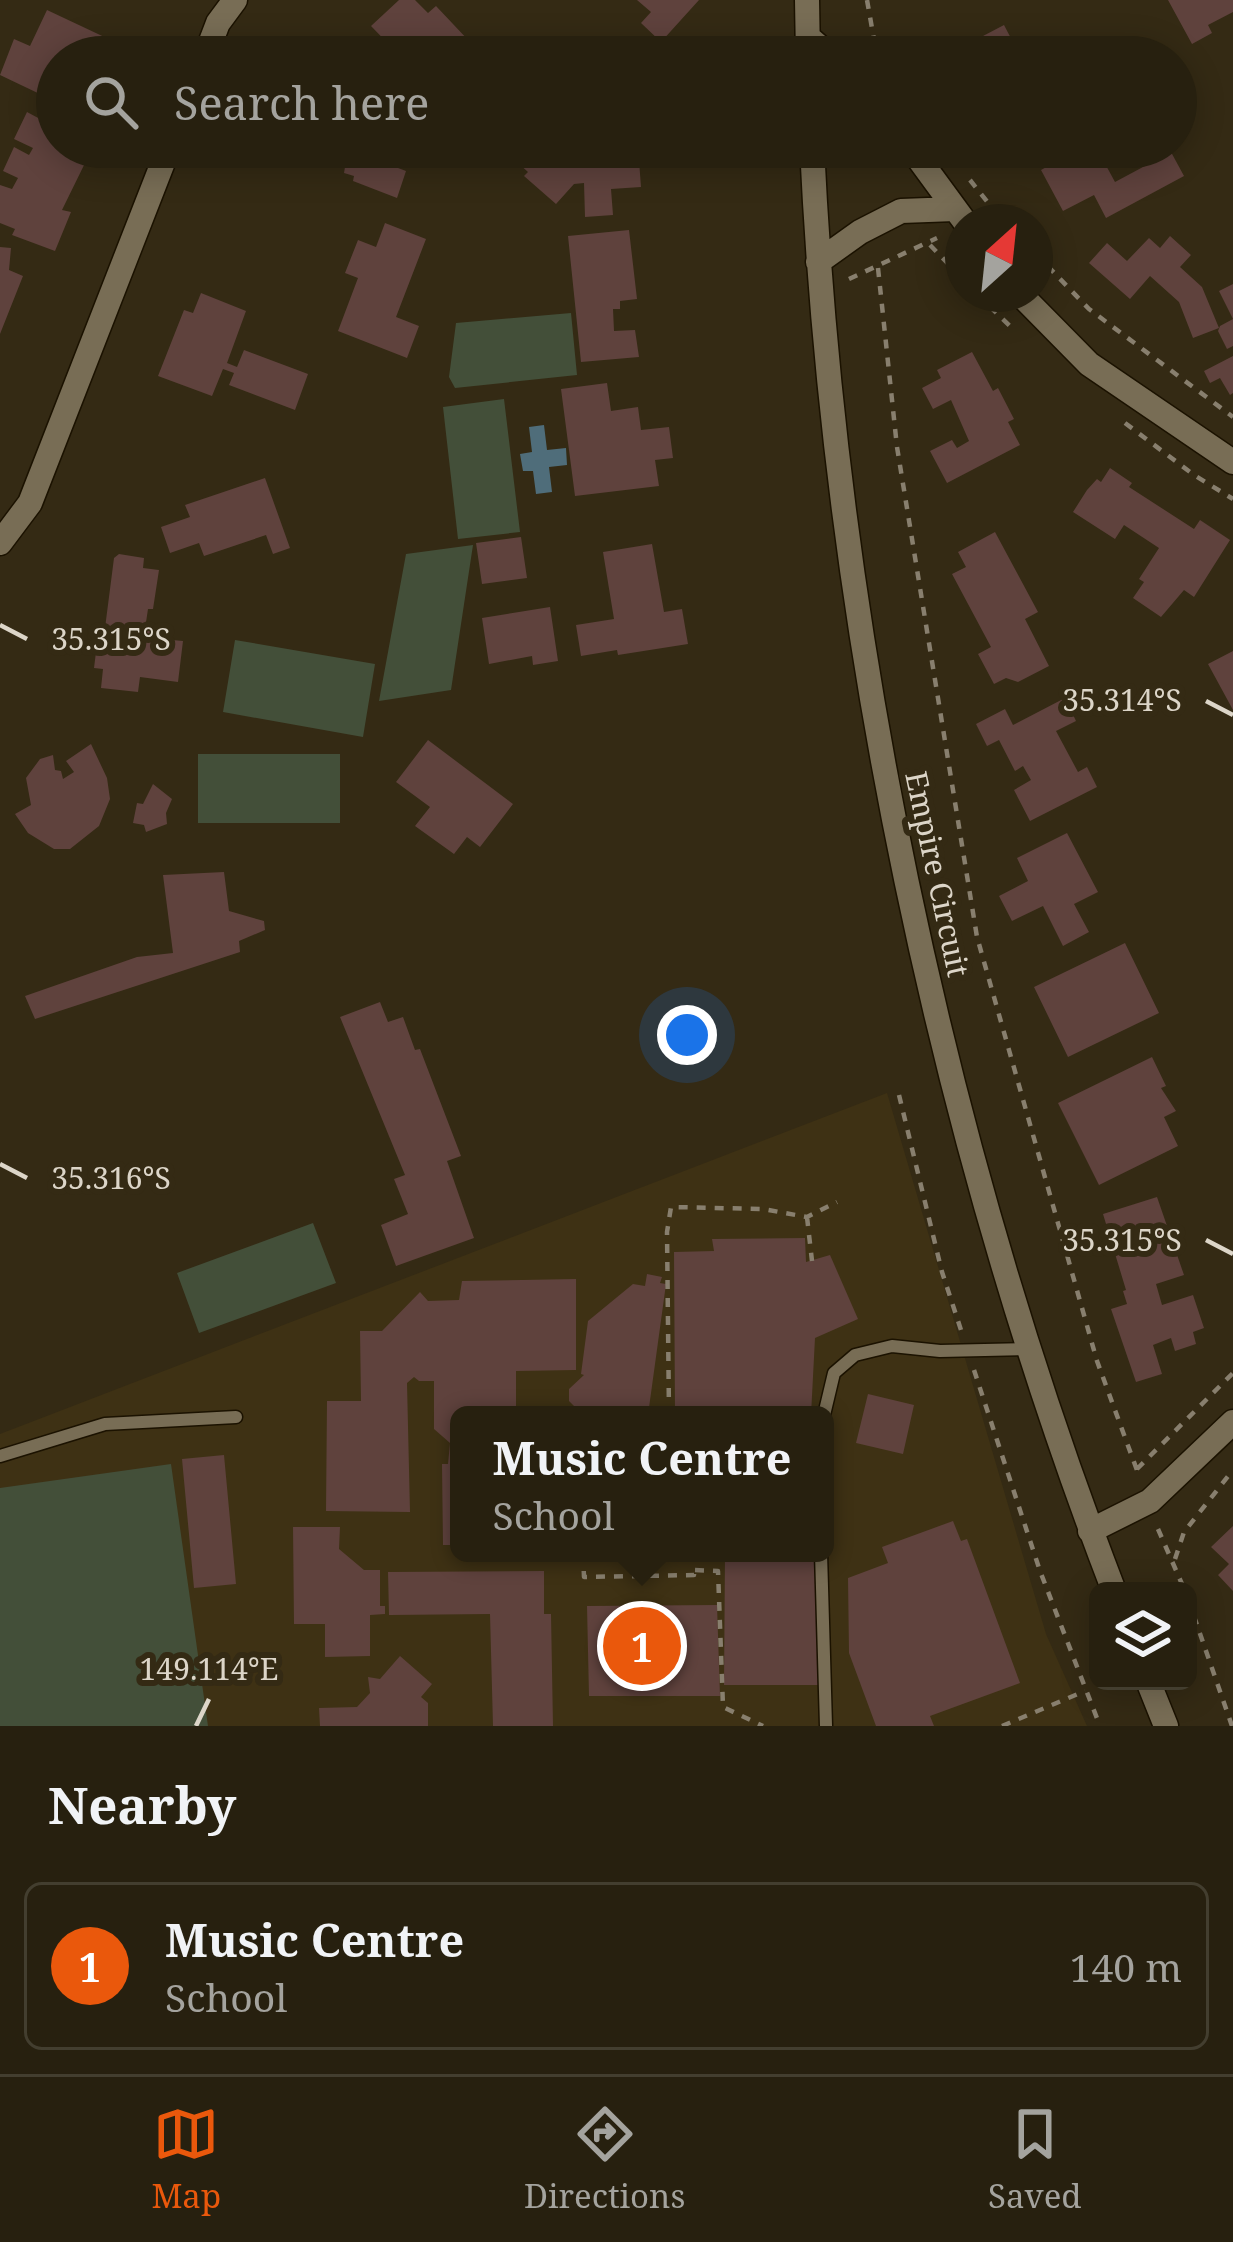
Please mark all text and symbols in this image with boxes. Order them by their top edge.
search box [36,36,1197,168]
icon: search [78,69,144,135]
text: Search here [174,72,429,133]
north arrow [945,204,1053,312]
text: 35.315°S [51,618,171,659]
text: 35.314°S [1062,679,1182,720]
street label: Empire Circuit [896,767,980,981]
your location [657,1005,717,1065]
text: 35.316°S [51,1157,171,1198]
text: 35.315°S [1062,1219,1182,1260]
popup [450,1406,834,1562]
text: Music Centre [492,1427,792,1488]
text: School [492,1488,615,1541]
map controls [1089,1582,1197,1690]
button: layers [1089,1582,1197,1690]
pin: 1 [603,1601,681,1691]
text: 149.114°E [140,1648,278,1689]
text: Nearby [48,1769,236,1839]
text: Music Centre [165,1909,464,1970]
text: 1 [79,1940,101,1993]
text: 140 m [1070,1940,1182,1993]
text: School [165,1970,287,2023]
tab: Map [151,2101,221,2218]
tab: Directions [524,2101,685,2218]
tab: Saved [988,2101,1082,2218]

